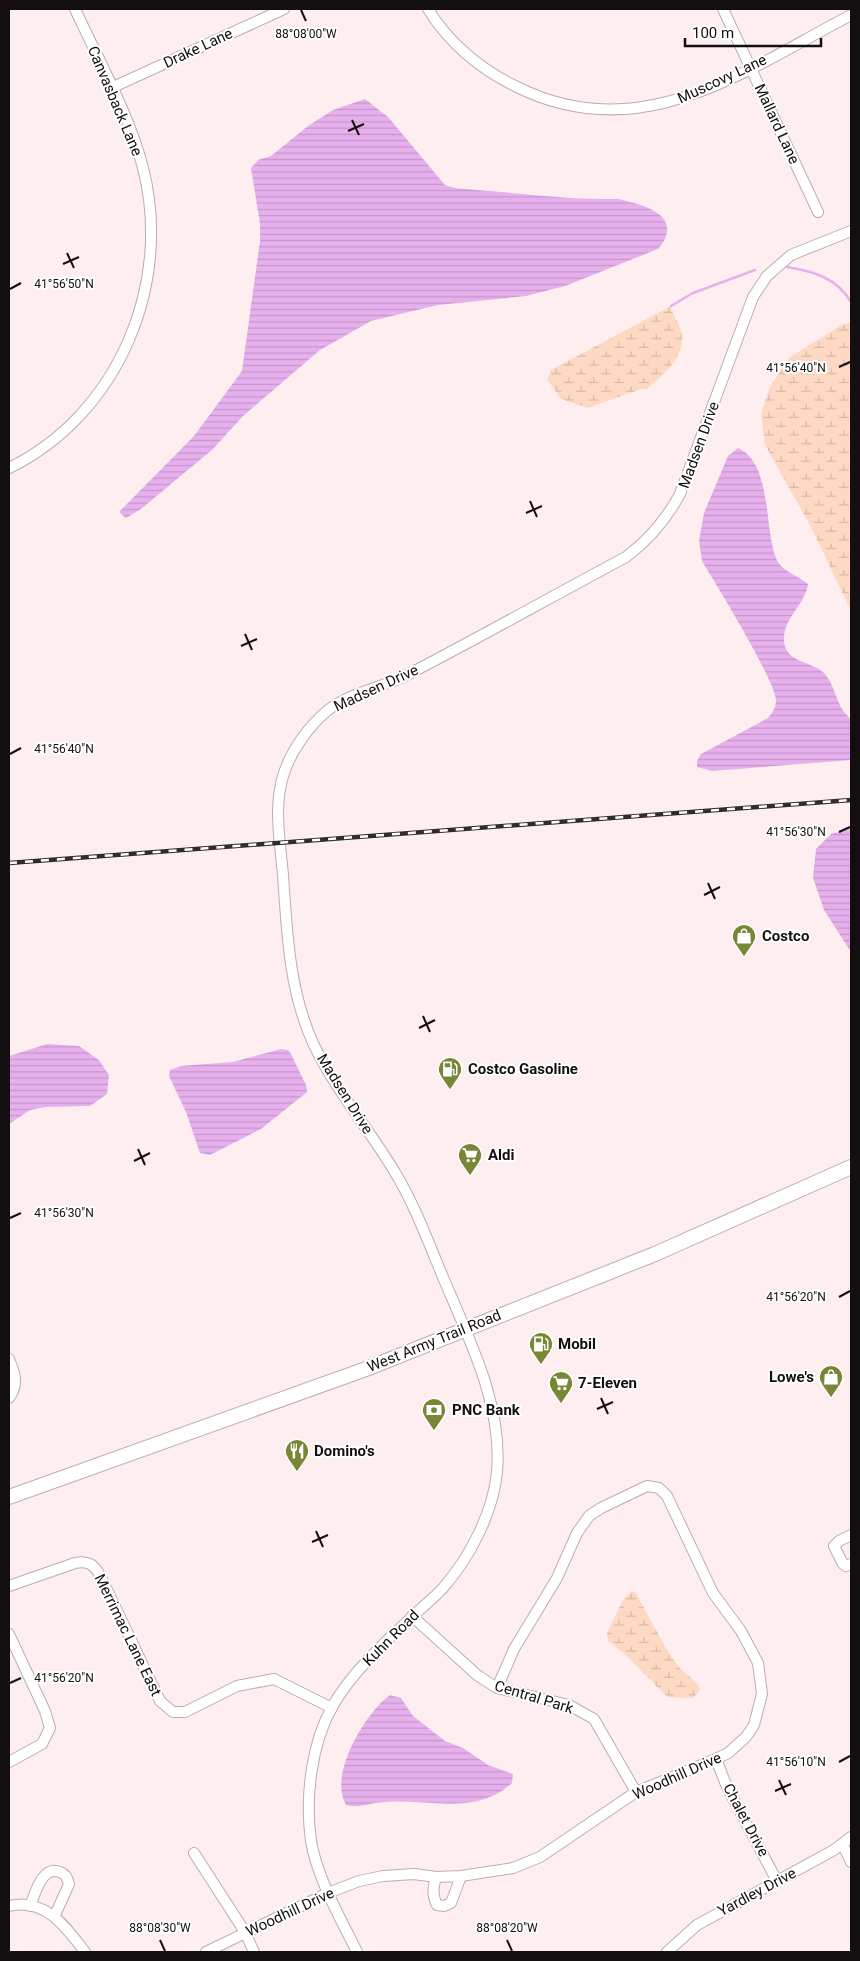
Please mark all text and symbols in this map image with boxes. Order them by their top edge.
scale bar [685,15,821,47]
street label: Drake Lane [160,24,236,72]
text: 100 m [692,24,734,42]
text: 88°08'00"W [275,27,337,41]
street label: Canvasback Lane [84,43,146,159]
street label: Muscovy Lane [675,51,769,107]
street label: Mallard Lane [751,81,803,167]
text: 41°56'50"N [34,277,94,291]
text: 41°56'40"N [766,361,826,375]
street label: Madsen Drive [675,399,723,491]
street label: Madsen Drive [331,661,421,715]
text: 41°56'40"N [34,742,94,756]
text: 41°56'30"N [766,825,826,839]
shop icon: Costco [731,923,757,957]
place label: Costco [762,927,809,945]
street label: Madsen Drive [313,1051,377,1137]
fuel station icon: Costco Gasoline [437,1056,463,1090]
place label: Costco Gasoline [468,1060,578,1078]
supermarket icon: Aldi [457,1142,483,1176]
place label: Aldi [488,1146,514,1164]
text: 41°56'30"N [34,1206,94,1220]
text: 41°56'20"N [766,1290,826,1304]
street label: West Army Trail Road [364,1306,504,1376]
fuel station icon: Mobil [528,1331,554,1365]
place label: Mobil [558,1335,596,1353]
shop icon: Lowe's [818,1364,844,1398]
place label: Lowe's [769,1368,814,1386]
supermarket icon: 7-Eleven [548,1370,574,1404]
place label: 7-Eleven [578,1374,637,1392]
bank icon: PNC Bank [421,1397,447,1431]
place label: PNC Bank [452,1401,521,1419]
restaurant icon: Domino's [284,1438,310,1472]
place label: Domino's [314,1442,375,1460]
street label: Merrimac Lane East [91,1571,165,1699]
street label: Kuhn Road [359,1606,423,1670]
text: 41°56'20"N [34,1671,94,1685]
street label: Central Park [492,1676,576,1718]
street label: Woodhill Drive [630,1748,724,1804]
text: 41°56'10"N [766,1755,826,1769]
street label: Chalet Drive [719,1780,773,1860]
street label: Yardley Drive [715,1864,799,1920]
street label: Woodhill Drive [243,1884,337,1940]
text: 88°08'30"W [129,1921,191,1935]
text: 88°08'20"W [476,1921,538,1935]

